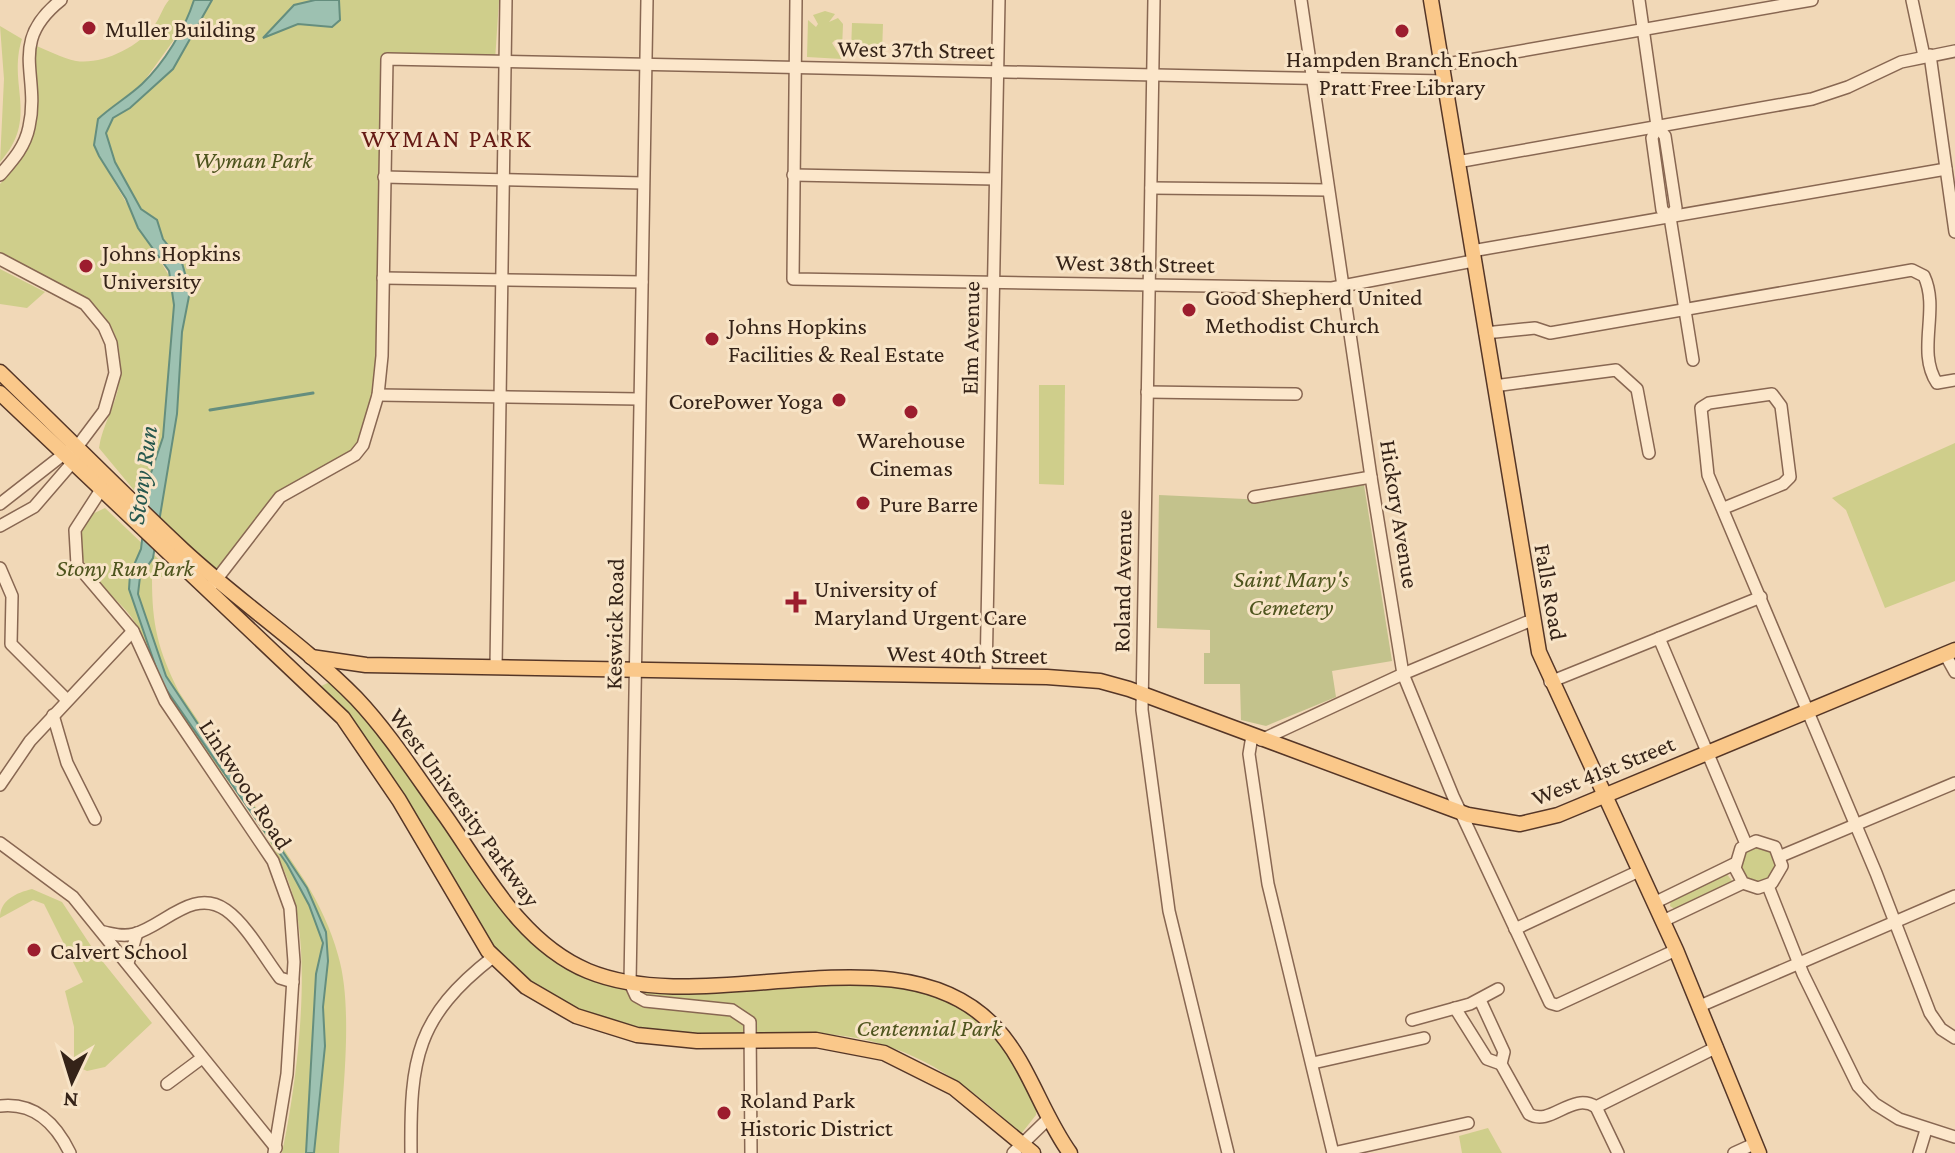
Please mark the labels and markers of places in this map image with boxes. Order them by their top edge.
place label: Muller Building [105,15,256,42]
marker: Muller Building [80,19,98,37]
marker: Hampden Branch Enoch Pratt Free Library [1393,22,1411,40]
place label: Hampden Branch Enoch Pratt Free Library [1286,45,1518,100]
place label: Johns Hopkins University [100,239,241,294]
marker: Johns Hopkins University [77,257,95,275]
place label: Good Shepherd United Methodist Church [1205,283,1423,338]
marker: Good Shepherd United Methodist Church [1180,301,1198,319]
place label: Johns Hopkins Facilities & Real Estate [726,312,944,367]
marker: Johns Hopkins Facilities & Real Estate [703,330,721,348]
place label: CorePower Yoga [668,387,823,414]
marker: CorePower Yoga [830,391,848,409]
marker: Warehouse Cinemas [902,403,920,421]
place label: Warehouse Cinemas [857,426,965,481]
place label: Pure Barre [879,490,978,517]
marker: Pure Barre [854,494,872,512]
place label: University of Maryland Urgent Care [814,575,1027,630]
marker: University of Maryland Urgent Care [785,591,807,613]
place label: Calvert School [50,937,188,964]
marker: Calvert School [25,941,43,959]
place label: Roland Park Historic District [740,1086,894,1141]
marker: Roland Park Historic District [715,1104,733,1122]

